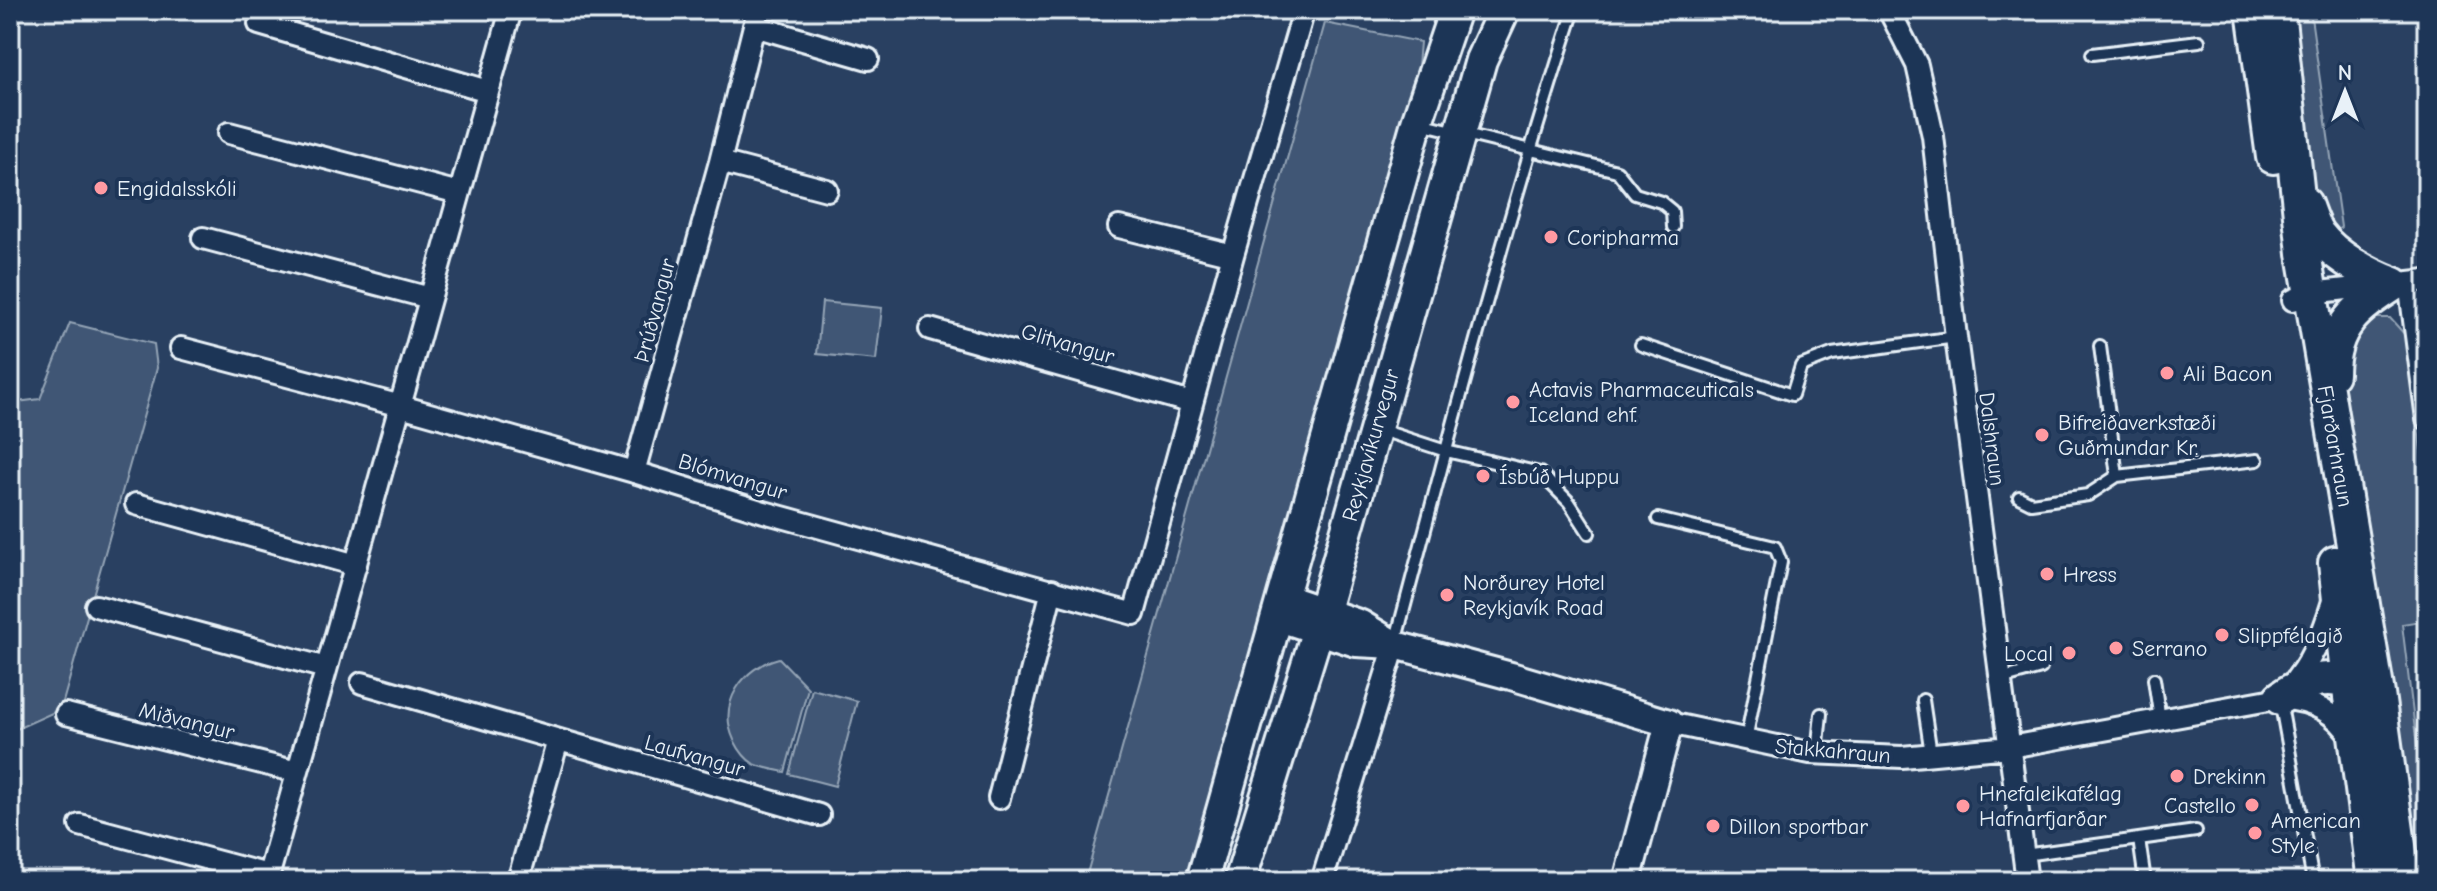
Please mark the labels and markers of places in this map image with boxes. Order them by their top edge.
place label: Engidalsskóli [117,176,237,202]
marker: Engidalsskóli [92,179,110,197]
place label: Coripharma [1567,225,1679,251]
marker: Coripharma [1542,228,1560,246]
place label: Ali Bacon [2183,361,2272,387]
marker: Ali Bacon [2158,364,2176,382]
place label: Actavis Pharmaceuticals Iceland ehf. [1529,377,1754,428]
marker: Actavis Pharmaceuticals Iceland ehf. [1504,393,1522,411]
place label: Bifreiðaverkstæði Guðmundar Kr. [2058,410,2216,461]
marker: Bifreiðaverkstæði Guðmundar Kr. [2033,426,2051,444]
place label: Ísbúð Huppu [1499,464,1619,490]
marker: Ísbúð Huppu [1474,467,1492,485]
place label: Hress [2063,562,2117,588]
marker: Hress [2038,565,2056,583]
place label: Norðurey Hotel Reykjavík Road [1463,570,1605,621]
marker: Norðurey Hotel Reykjavík Road [1438,586,1456,604]
place label: Slippfélagið [2238,623,2343,649]
marker: Slippfélagið [2213,626,2231,644]
place label: Serrano [2132,636,2207,662]
marker: Serrano [2107,639,2125,657]
place label: Local [2004,641,2053,667]
marker: Local [2060,644,2078,662]
place label: Drekinn [2193,764,2266,790]
marker: Drekinn [2168,767,2186,785]
place label: Hnefaleikafélag Hafnarfjarðar [1979,781,2122,832]
place label: Castello [2164,793,2236,819]
marker: Castello [2243,796,2261,814]
marker: Hnefaleikafélag Hafnarfjarðar [1954,797,1972,815]
place label: American Style [2271,808,2361,859]
place label: Dillon sportbar [1729,814,1868,840]
marker: Dillon sportbar [1704,817,1722,835]
marker: American Style [2246,824,2264,842]

